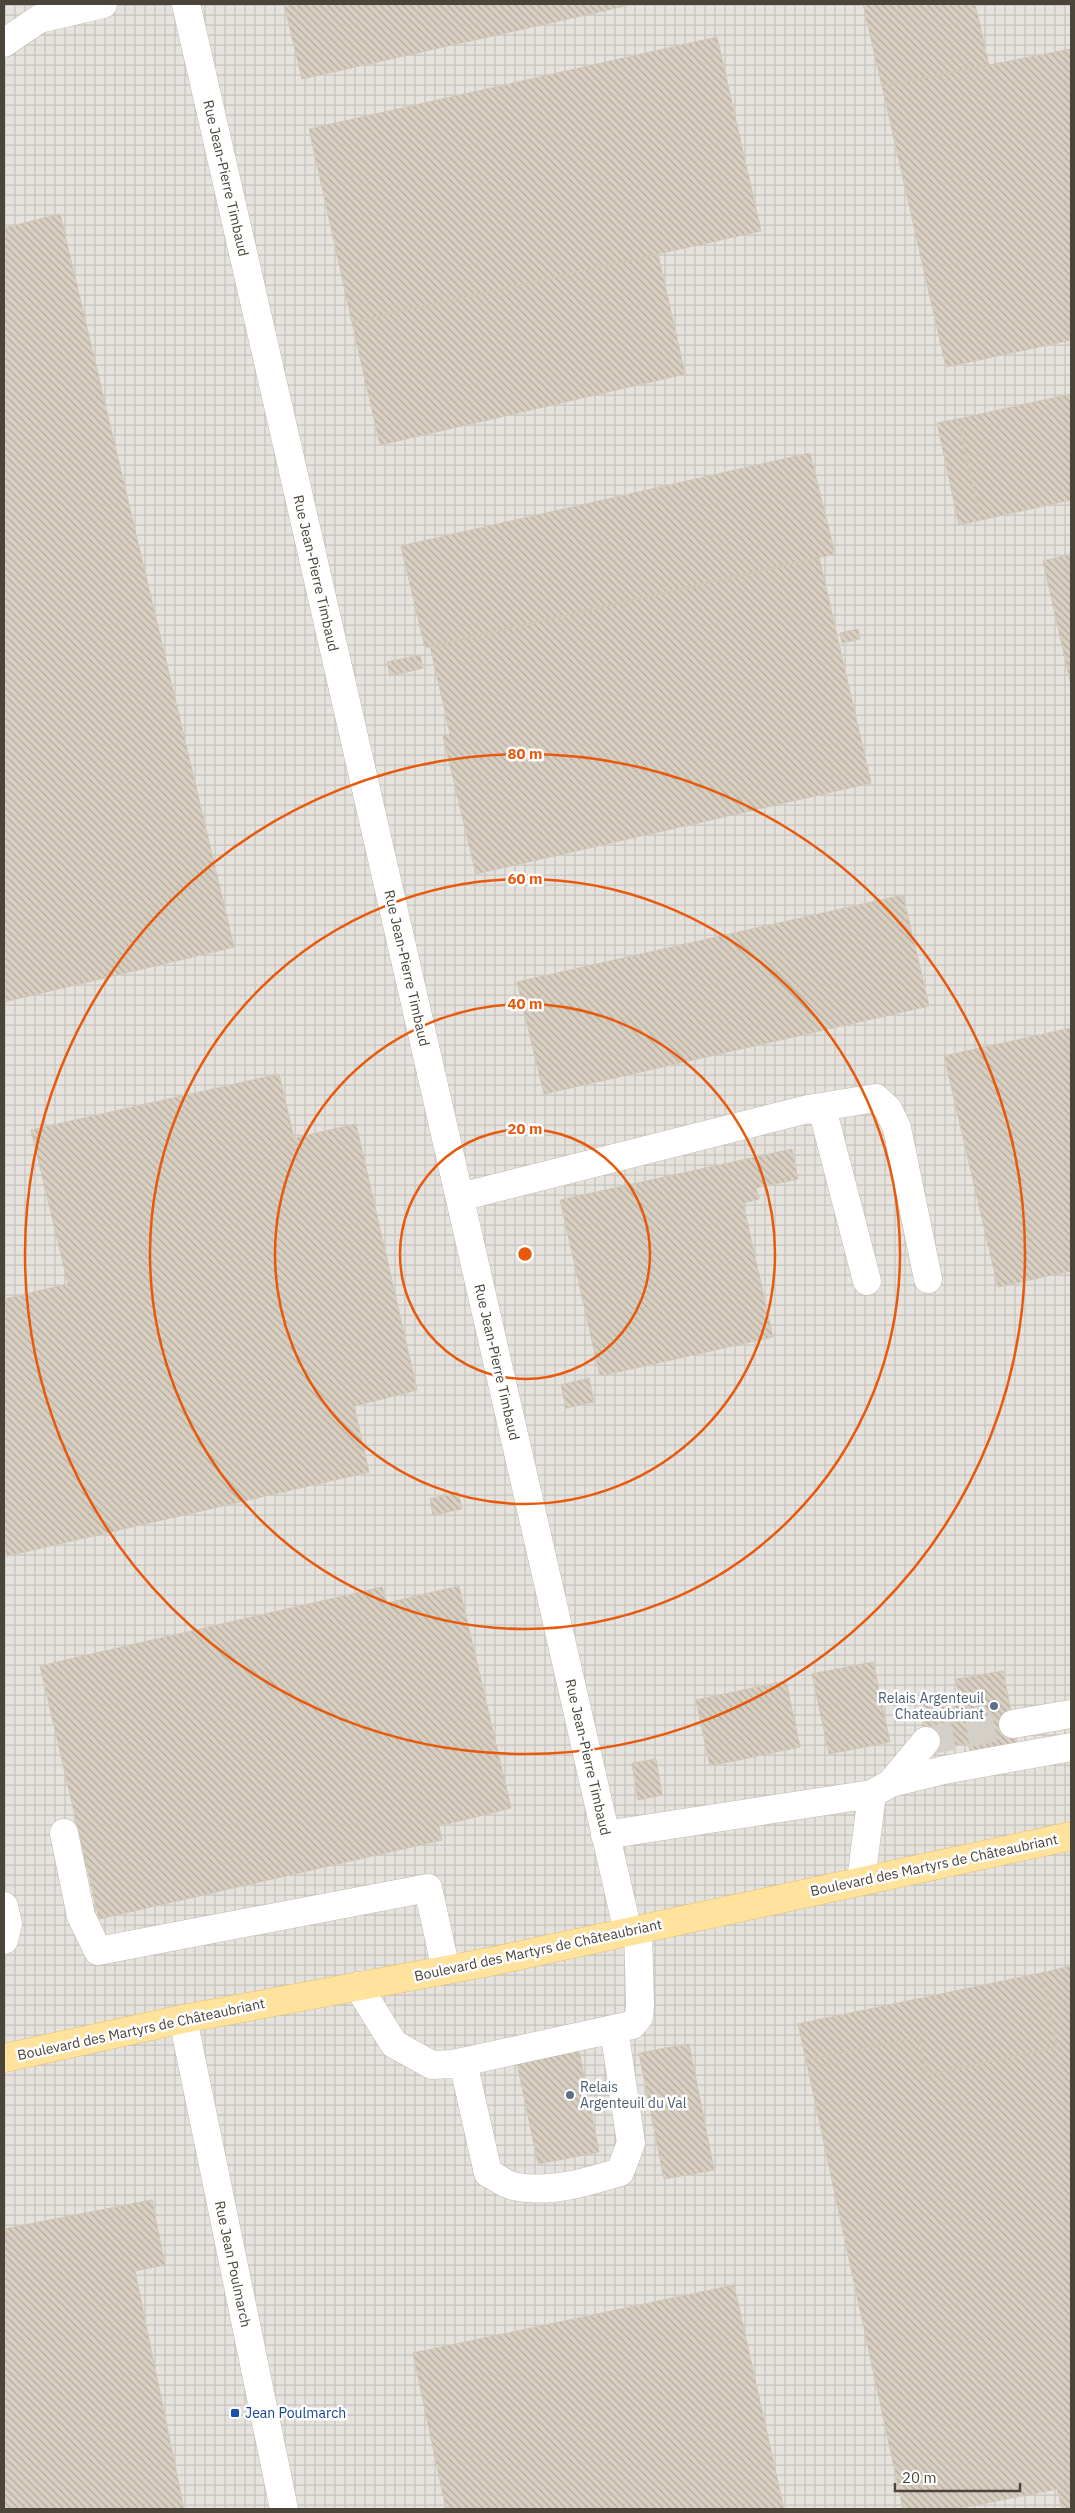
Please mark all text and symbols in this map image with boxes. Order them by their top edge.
street label: Rue Jean-Pierre Timbaud [199,98,253,258]
street label: Rue Jean-Pierre Timbaud [289,493,343,653]
text: 80 m [508,744,542,763]
text: 60 m [508,869,542,888]
street label: Rue Jean-Pierre Timbaud [380,888,434,1048]
text: 40 m [508,994,542,1013]
text: 20 m [508,1119,542,1138]
centre of rings [516,1245,534,1263]
street label: Rue Jean-Pierre Timbaud [470,1282,524,1442]
street label: Rue Jean-Pierre Timbaud [561,1677,615,1837]
place label: Relais Argenteuil Chateaubriant [878,1689,984,1723]
marker: Relais Argenteuil Chateaubriant [988,1700,1000,1712]
street label: Boulevard des Martyrs de Châteaubriant [809,1830,1059,1900]
street label: Boulevard des Martyrs de Châteaubriant [413,1915,663,1985]
street label: Boulevard des Martyrs de Châteaubriant [16,1994,266,2064]
place label: Relais Argenteuil du Val [580,2078,687,2112]
marker: Relais Argenteuil du Val [564,2089,576,2101]
street label: Rue Jean Poulmarch [211,2199,255,2329]
place label: Jean Poulmarch [245,2404,346,2422]
marker: Jean Poulmarch [229,2407,241,2419]
scale bar [895,2460,1020,2492]
text: 20 m [902,2468,937,2487]

